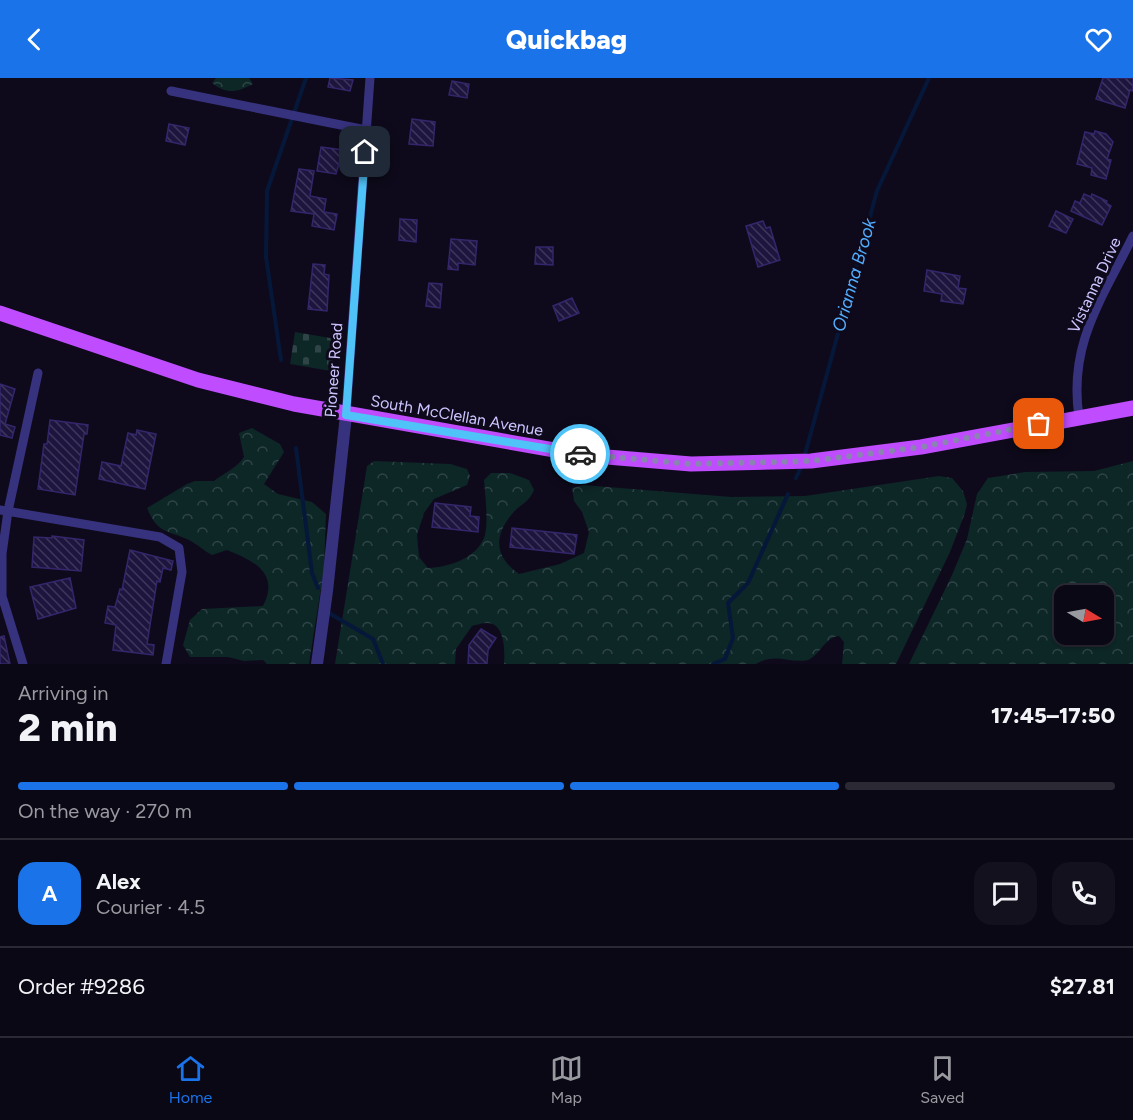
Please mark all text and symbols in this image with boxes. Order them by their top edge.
icon: back [18,23,51,56]
text: Quickbag [506,23,627,56]
icon: heart [1082,23,1115,56]
pin [339,126,390,177]
icon: home [348,135,381,168]
water label: Orianna Brook [827,215,881,334]
street label: Vistanna Drive [1064,234,1125,336]
street label: Pioneer Road [321,322,346,418]
street label: South McClellan Avenue [369,391,545,440]
pin [1013,398,1064,449]
icon: bag [1022,407,1055,440]
courier [550,424,610,484]
icon: car [564,438,597,471]
north arrow [1054,585,1114,645]
map controls [1054,585,1114,645]
text: Arriving in [18,681,108,705]
text: 17:45–17:50 [991,702,1115,729]
text: 2 min [18,704,118,751]
text: On the way · 270 m [18,799,192,823]
button: chat [974,862,1037,925]
button: phone [1052,862,1115,925]
text: Alex [96,868,141,895]
text: A [42,880,57,907]
text: Courier · 4.5 [96,895,205,919]
text: Order #9286 [18,973,145,1000]
text: $27.81 [1050,973,1115,1000]
tab: Home [169,1052,212,1107]
tab: Map [550,1052,583,1107]
tab: Saved [920,1052,964,1107]

